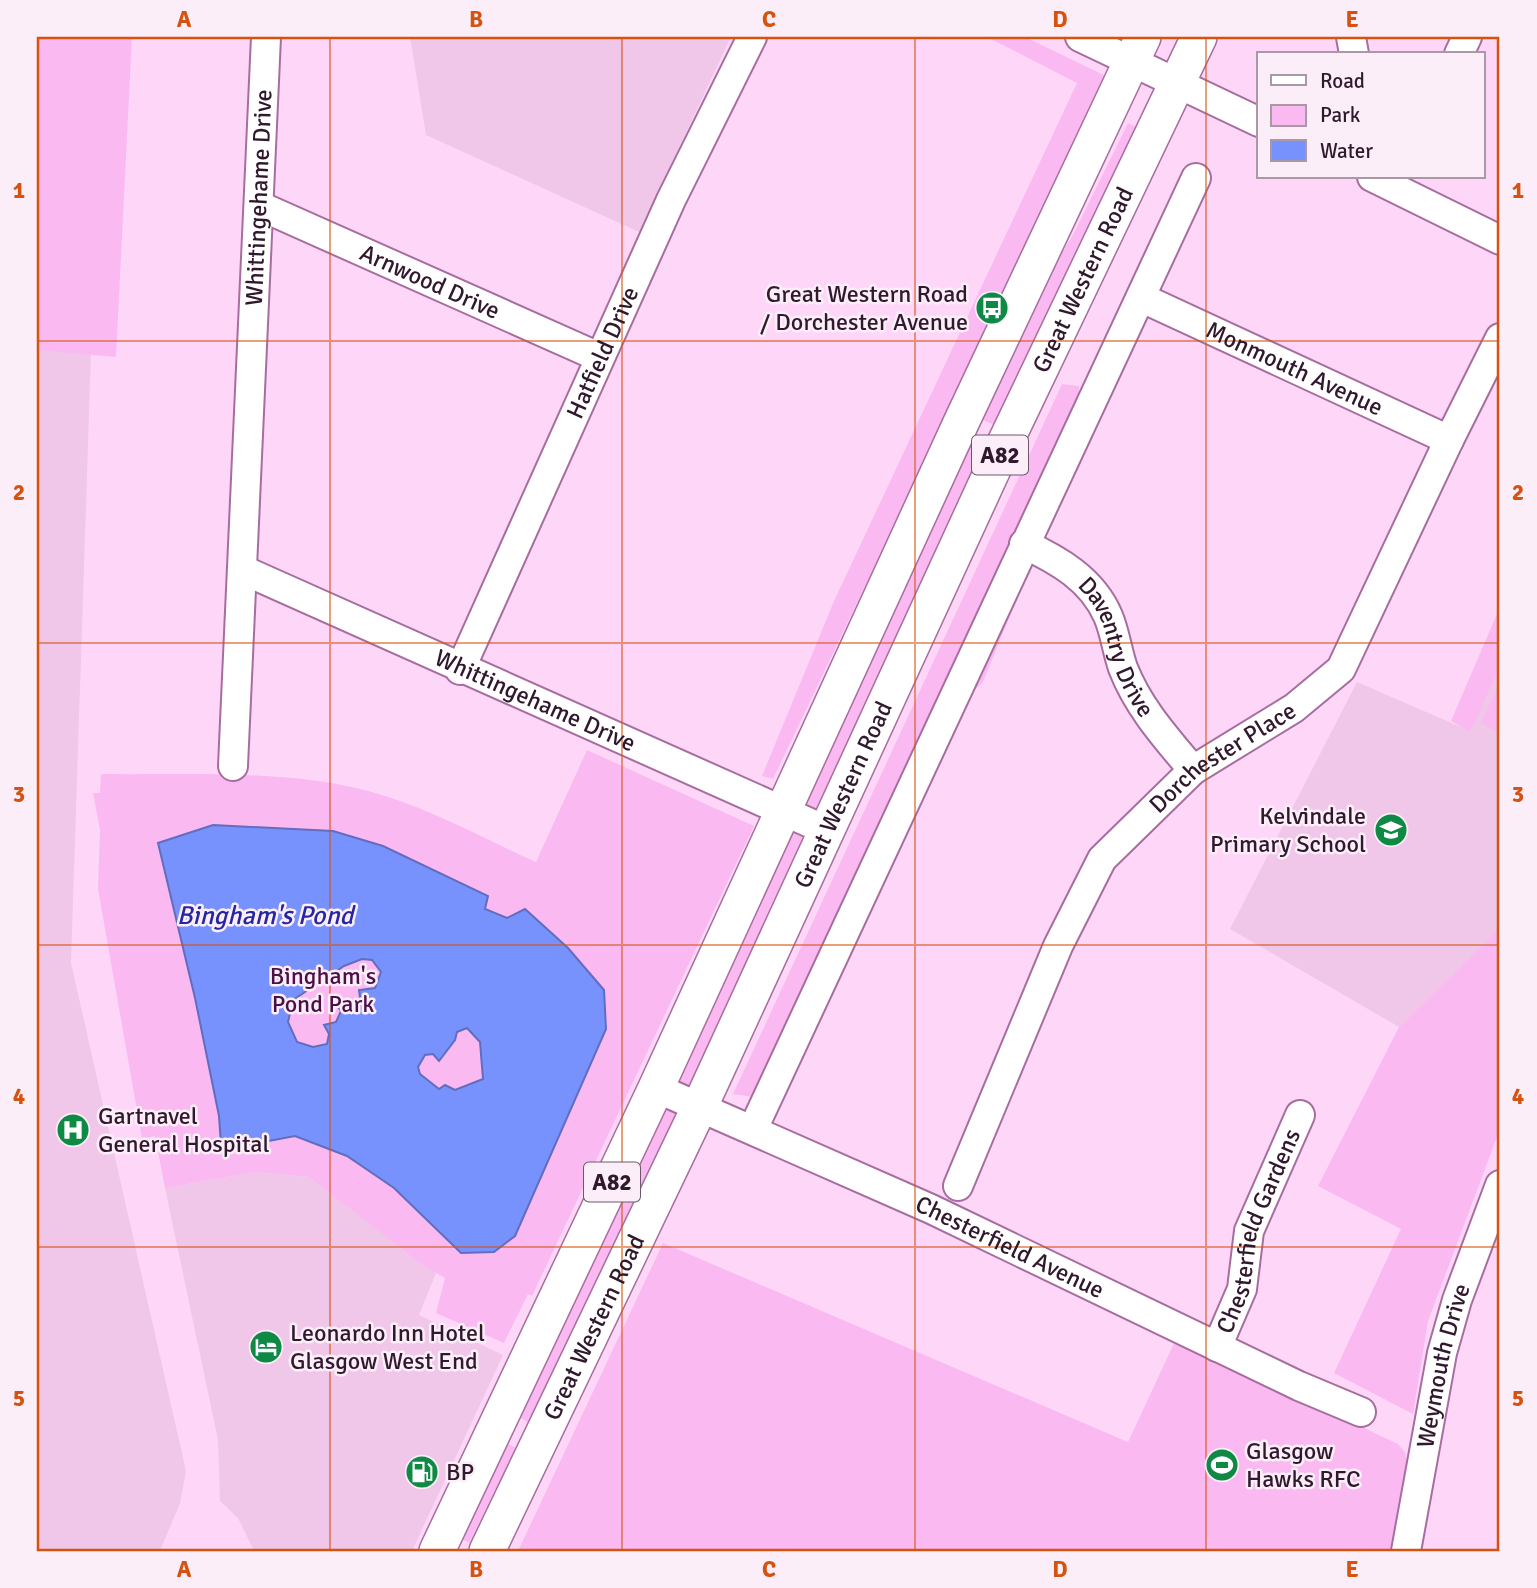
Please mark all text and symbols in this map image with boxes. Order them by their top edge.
text: A [177,5,192,34]
text: B [469,5,483,34]
text: C [762,5,776,34]
text: D [1052,5,1068,34]
text: E [1345,5,1359,34]
legend [1257,52,1484,178]
text: Road [1320,68,1365,94]
street label: Whittingehame Drive [239,89,279,306]
text: Park [1320,102,1361,128]
text: Water [1320,138,1373,164]
text: 1 [13,176,25,205]
text: 1 [1512,176,1524,205]
street label: Great Western Road [1026,182,1140,378]
street label: Arnwood Drive [355,237,505,326]
place label: Great Western Road / Dorchester Avenue [760,279,968,337]
street label: Hatfield Drive [560,282,645,423]
bus stop icon: Great Western Road / Dorchester Avenue [973,289,1011,327]
street label: Monmouth Avenue [1201,315,1388,422]
road number: A82 [972,436,1028,475]
text: 2 [13,478,25,507]
text: 2 [1512,478,1524,507]
street label: Daventry Drive [1072,570,1161,723]
street label: Whittingehame Drive [430,643,640,758]
street label: Dorchester Place [1143,695,1301,820]
street label: Great Western Road [787,697,899,893]
text: 3 [13,780,25,809]
text: 3 [1512,780,1524,809]
place label: Kelvindale Primary School [1210,801,1366,859]
school or university icon: Kelvindale Primary School [1372,811,1410,849]
water label: Bingham's Pond [177,900,357,932]
park label: Bingham's Pond Park [270,961,376,1019]
text: 4 [13,1082,25,1111]
text: 4 [1512,1082,1524,1111]
place label: Gartnavel General Hospital [98,1101,270,1159]
hospital icon: Gartnavel General Hospital [54,1111,92,1149]
street label: Chesterfield Gardens [1210,1124,1307,1338]
road number: A82 [584,1162,640,1202]
street label: Chesterfield Avenue [911,1189,1109,1305]
street label: Great Western Road [537,1230,651,1425]
street label: Weymouth Drive [1410,1279,1477,1450]
place label: Leonardo Inn Hotel Glasgow West End [290,1318,485,1376]
hotel icon: Leonardo Inn Hotel Glasgow West End [247,1328,285,1366]
text: 5 [13,1384,25,1413]
text: 5 [1512,1384,1524,1413]
place label: Glasgow Hawks RFC [1246,1436,1361,1494]
sports icon: Glasgow Hawks RFC [1203,1446,1241,1484]
fuel station icon: BP [403,1453,441,1491]
place label: BP [446,1457,474,1487]
text: A [177,1555,192,1584]
text: B [469,1555,483,1584]
text: C [762,1555,776,1584]
text: D [1052,1555,1068,1584]
text: E [1345,1555,1359,1584]

